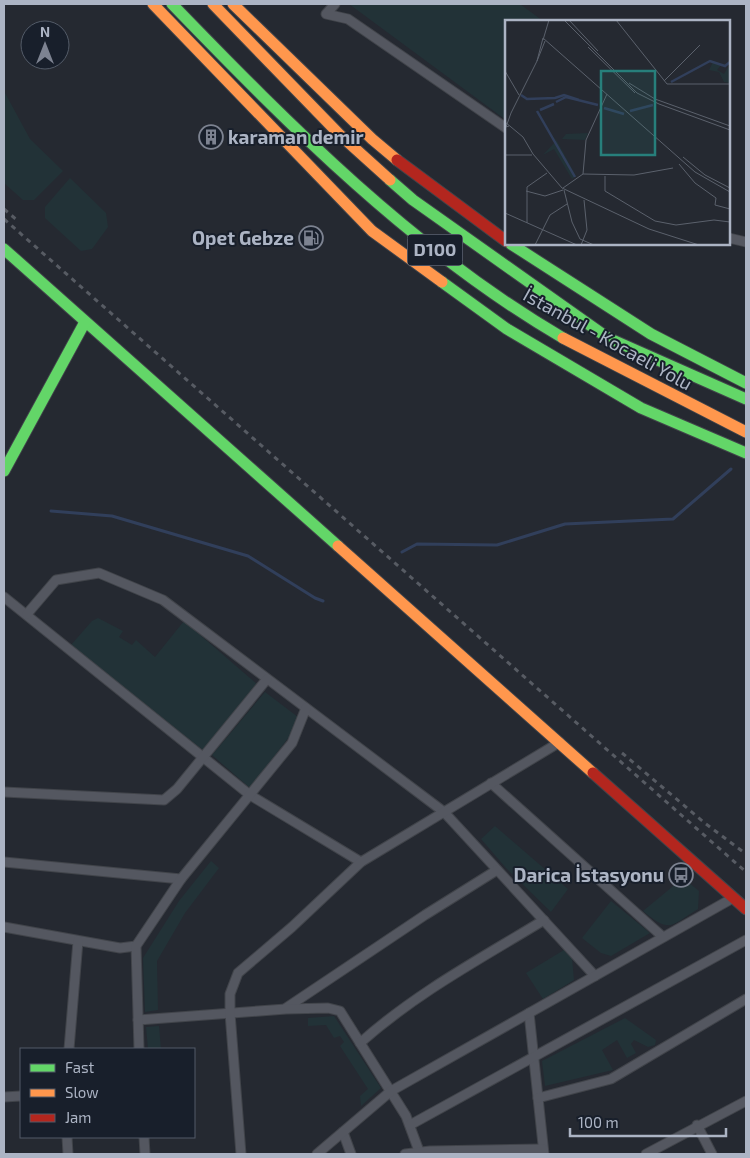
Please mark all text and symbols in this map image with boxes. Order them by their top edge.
north arrow [20,20,70,70]
inset map [505,20,730,245]
text: N [40,23,50,40]
building icon: karaman demir [198,124,224,150]
place label: karaman demir [228,125,364,148]
fuel station icon: Opet Gebze [298,225,324,251]
place label: Opet Gebze [192,226,294,249]
road number: D100 [408,234,462,266]
street label: İstanbul - Kocaeli Yolu [520,283,697,395]
bus stop icon: Darica İstasyonu [668,862,694,888]
place label: Darica İstasyonu [513,863,664,887]
legend [20,1048,195,1138]
text: Fast [65,1058,95,1076]
text: Slow [65,1083,99,1101]
scale bar [570,1106,726,1138]
text: Jam [65,1108,91,1126]
text: 100 m [578,1113,619,1131]

